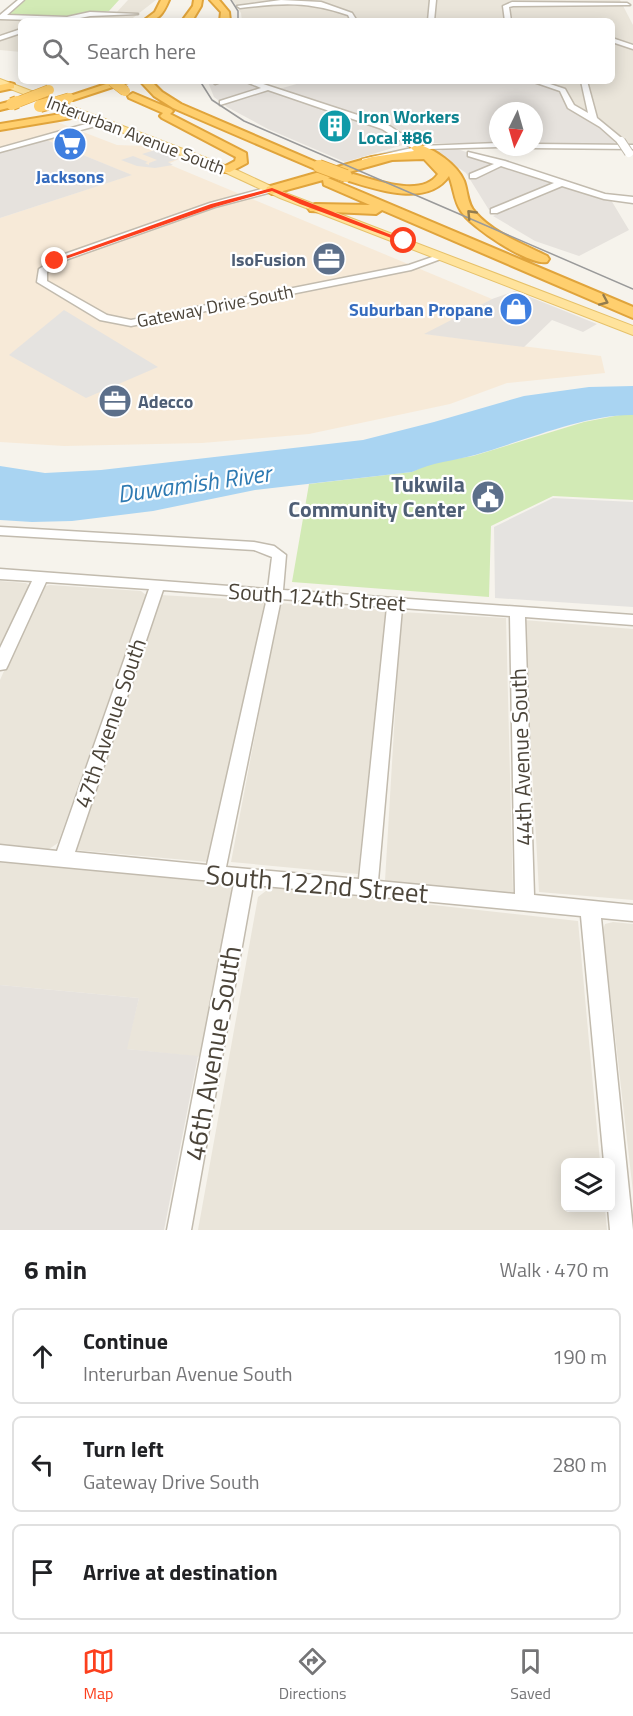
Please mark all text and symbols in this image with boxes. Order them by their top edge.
search box [18,18,615,84]
text: Search here [87,34,196,68]
icon: search [39,35,72,68]
street label: Interurban Avenue South [43,89,229,181]
north arrow [489,102,543,156]
place label: Iron Workers Local #86 [358,103,459,151]
building icon: Iron Workers Local #86 [317,108,353,144]
supermarket icon: Jacksons [52,126,88,162]
place label: Jacksons [36,163,104,190]
one-way arrow [468,211,479,222]
route start [390,227,416,253]
office icon: IsoFusion [311,241,347,277]
place label: IsoFusion [231,246,306,273]
route end [41,247,67,273]
street label: Gateway Drive South [134,278,296,334]
shop icon: Suburban Propane [498,291,534,327]
one-way arrow [598,294,609,306]
place label: Suburban Propane [349,296,493,323]
office icon: Adecco [97,383,133,419]
place label: Adecco [138,388,193,415]
water label: Duwamish River [115,454,276,512]
place label: Tukwila Community Center [288,467,465,526]
public building icon: Tukwila Community Center [470,479,506,515]
street label: South 124th Street [227,574,407,620]
street label: 47th Avenue South [65,634,155,812]
street label: 44th Avenue South [501,668,541,846]
street label: South 122nd Street [204,853,430,913]
street label: 46th Avenue South [173,942,251,1164]
map controls [561,1158,615,1212]
button: layers [561,1158,615,1212]
text: 6 min [24,1250,87,1289]
text: Walk · 470 m [500,1254,609,1285]
text: Continue [83,1324,168,1358]
icon: ahead [26,1340,59,1373]
text: 190 m [552,1341,607,1372]
text: Interurban Avenue South [83,1358,293,1389]
text: Turn left [83,1432,164,1466]
icon: left [26,1448,59,1481]
text: 280 m [552,1449,607,1480]
text: Gateway Drive South [83,1466,259,1497]
text: Arrive at destination [83,1555,278,1589]
icon: arrive [26,1556,59,1589]
tab: Map [82,1645,115,1705]
tab: Directions [279,1645,347,1705]
tab: Saved [510,1645,551,1705]

